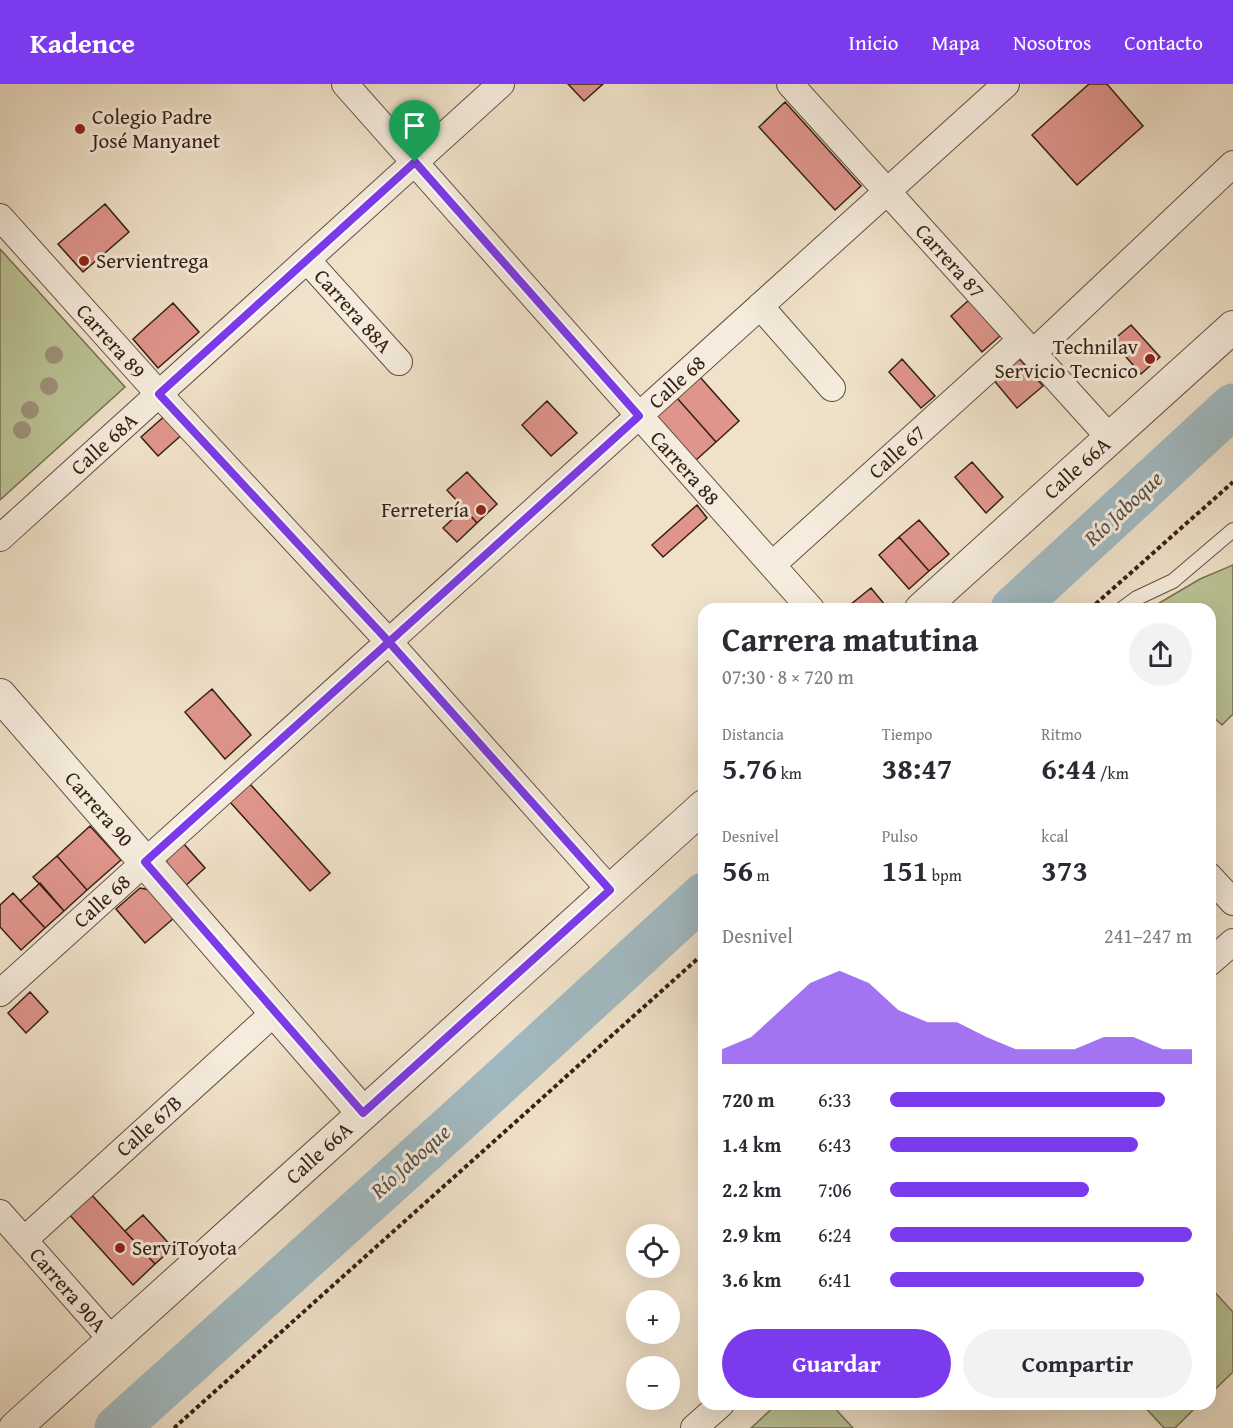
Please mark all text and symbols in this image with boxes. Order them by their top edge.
text: Kadence [30,22,135,63]
text: Inicio [849,27,899,58]
text: Mapa [932,27,980,58]
text: Nosotros [1013,27,1091,58]
text: Contacto [1124,27,1203,58]
pin [389,100,440,162]
place label: Colegio Padre José Manyanet [89,101,221,156]
icon: arrive [398,109,431,142]
marker: Colegio Padre José Manyanet [73,122,87,136]
street label: Carrera 87 [908,216,992,305]
place label: Servientrega [96,245,209,276]
marker: Servientrega [77,254,91,268]
street label: Carrera 88A [307,262,400,360]
street label: Carrera 89 [69,296,153,385]
place label: Technilav Servicio Tecnico [995,331,1139,386]
street label: Calle 68 [641,347,712,416]
marker: Technilav Servicio Tecnico [1143,352,1157,366]
street label: Calle 68A [63,405,144,482]
street label: Calle 67 [861,417,932,486]
street label: Carrera 88 [643,423,727,512]
street label: Calle 66A [1036,429,1117,506]
water label: Río Jaboque [1076,463,1170,554]
place label: Ferretería [381,494,469,525]
marker: Ferretería [474,503,488,517]
text: Carrera matutina [722,615,978,663]
button: share [1129,623,1192,686]
text: 07:30 · 8 × 720 m [722,662,854,691]
text: Distancia [722,722,784,746]
text: Tiempo [882,722,933,746]
text: Ritmo [1041,722,1082,746]
text: 5.76 [722,746,777,790]
text: 38:47 [882,746,952,790]
text: 6:44 [1041,746,1096,790]
text: km [777,761,802,785]
text: /km [1096,761,1129,785]
street label: Carrera 90 [58,764,141,853]
text: Desnivel [722,824,779,848]
text: Pulso [882,824,918,848]
text: kcal [1041,824,1069,848]
text: 56 [722,848,753,892]
text: 151 [882,848,928,892]
text: 373 [1041,848,1088,892]
text: m [753,863,770,887]
text: bpm [928,863,962,887]
street label: Calle 68 [66,866,137,935]
text: Desnivel [722,921,793,950]
text: 241–247 m [1104,921,1192,950]
text: 720 m [722,1085,775,1114]
text: 6:33 [818,1085,852,1114]
street label: Calle 67B [109,1087,189,1164]
street label: Calle 66A [278,1114,359,1191]
water label: Río Jaboque [362,1116,457,1206]
text: 1.4 km [722,1130,781,1159]
text: 6:43 [818,1130,852,1159]
text: 2.2 km [722,1175,781,1204]
text: 7:06 [818,1175,852,1204]
text: 2.9 km [722,1220,781,1249]
text: 6:24 [818,1220,852,1249]
map controls [626,1224,680,1410]
button: locate [626,1224,680,1278]
place label: ServiToyota [132,1232,237,1263]
street label: Carrera 90A [23,1240,114,1339]
marker: ServiToyota [113,1241,127,1255]
text: 3.6 km [722,1265,781,1294]
text: 6:41 [818,1265,852,1294]
button: + [626,1290,680,1344]
button: Guardar [722,1329,951,1398]
button: Compartir [963,1329,1192,1398]
button: − [626,1356,680,1410]

